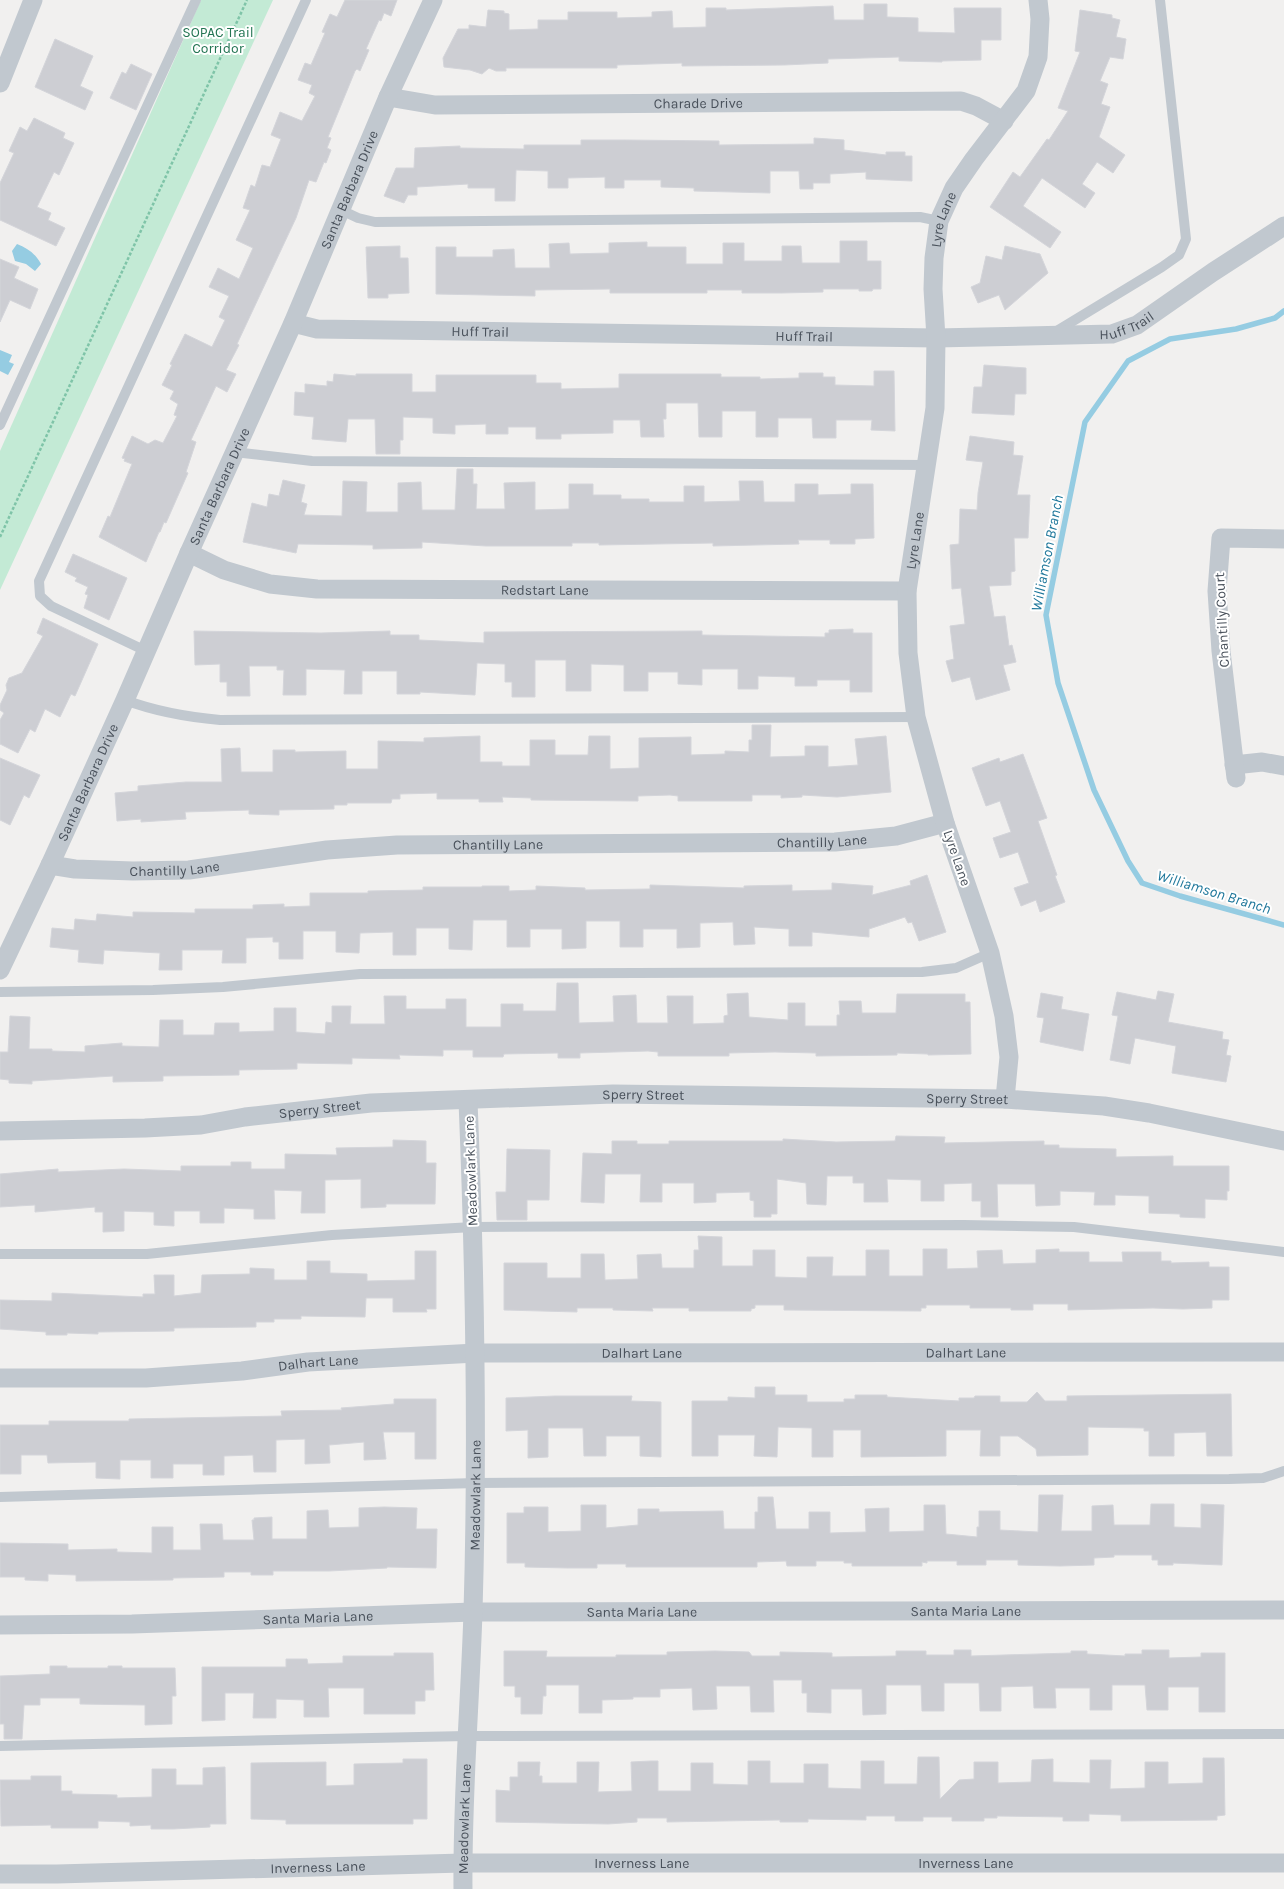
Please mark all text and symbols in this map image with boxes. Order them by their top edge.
park label: SOPAC Trail Corridor [182,24,254,57]
street label: Charade Drive [654,94,743,112]
street label: Santa Barbara Drive [317,128,382,252]
street label: Lyre Lane [927,189,960,249]
street label: Huff Trail [1099,307,1157,343]
street label: Huff Trail [451,322,509,340]
street label: Huff Trail [775,327,833,345]
street label: Santa Barbara Drive [185,425,253,548]
water label: Williamson Branch [1027,493,1067,613]
street label: Lyre Lane [902,511,928,571]
street label: Chantilly Court [1211,572,1233,668]
street label: Redstart Lane [501,581,589,598]
street label: Santa Barbara Drive [53,721,122,844]
street label: Lyre Lane [939,828,975,888]
street label: Chantilly Lane [777,830,868,851]
street label: Chantilly Lane [453,835,543,853]
street label: Chantilly Lane [129,857,221,880]
water label: Williamson Branch [1155,866,1273,918]
street label: Sperry Street [602,1085,684,1103]
street label: Sperry Street [926,1089,1009,1108]
street label: Sperry Street [278,1096,362,1122]
street label: Meadowlark Lane [461,1115,481,1227]
street label: Dalhart Lane [602,1344,682,1361]
street label: Dalhart Lane [926,1344,1006,1361]
street label: Dalhart Lane [277,1351,359,1375]
street label: Meadowlark Lane [466,1440,484,1551]
street label: Santa Maria Lane [910,1602,1021,1619]
street label: Santa Maria Lane [586,1603,697,1620]
street label: Santa Maria Lane [262,1607,374,1628]
street label: Meadowlark Lane [454,1763,474,1874]
street label: Inverness Lane [594,1855,690,1872]
street label: Inverness Lane [918,1855,1014,1872]
street label: Inverness Lane [270,1857,366,1877]

